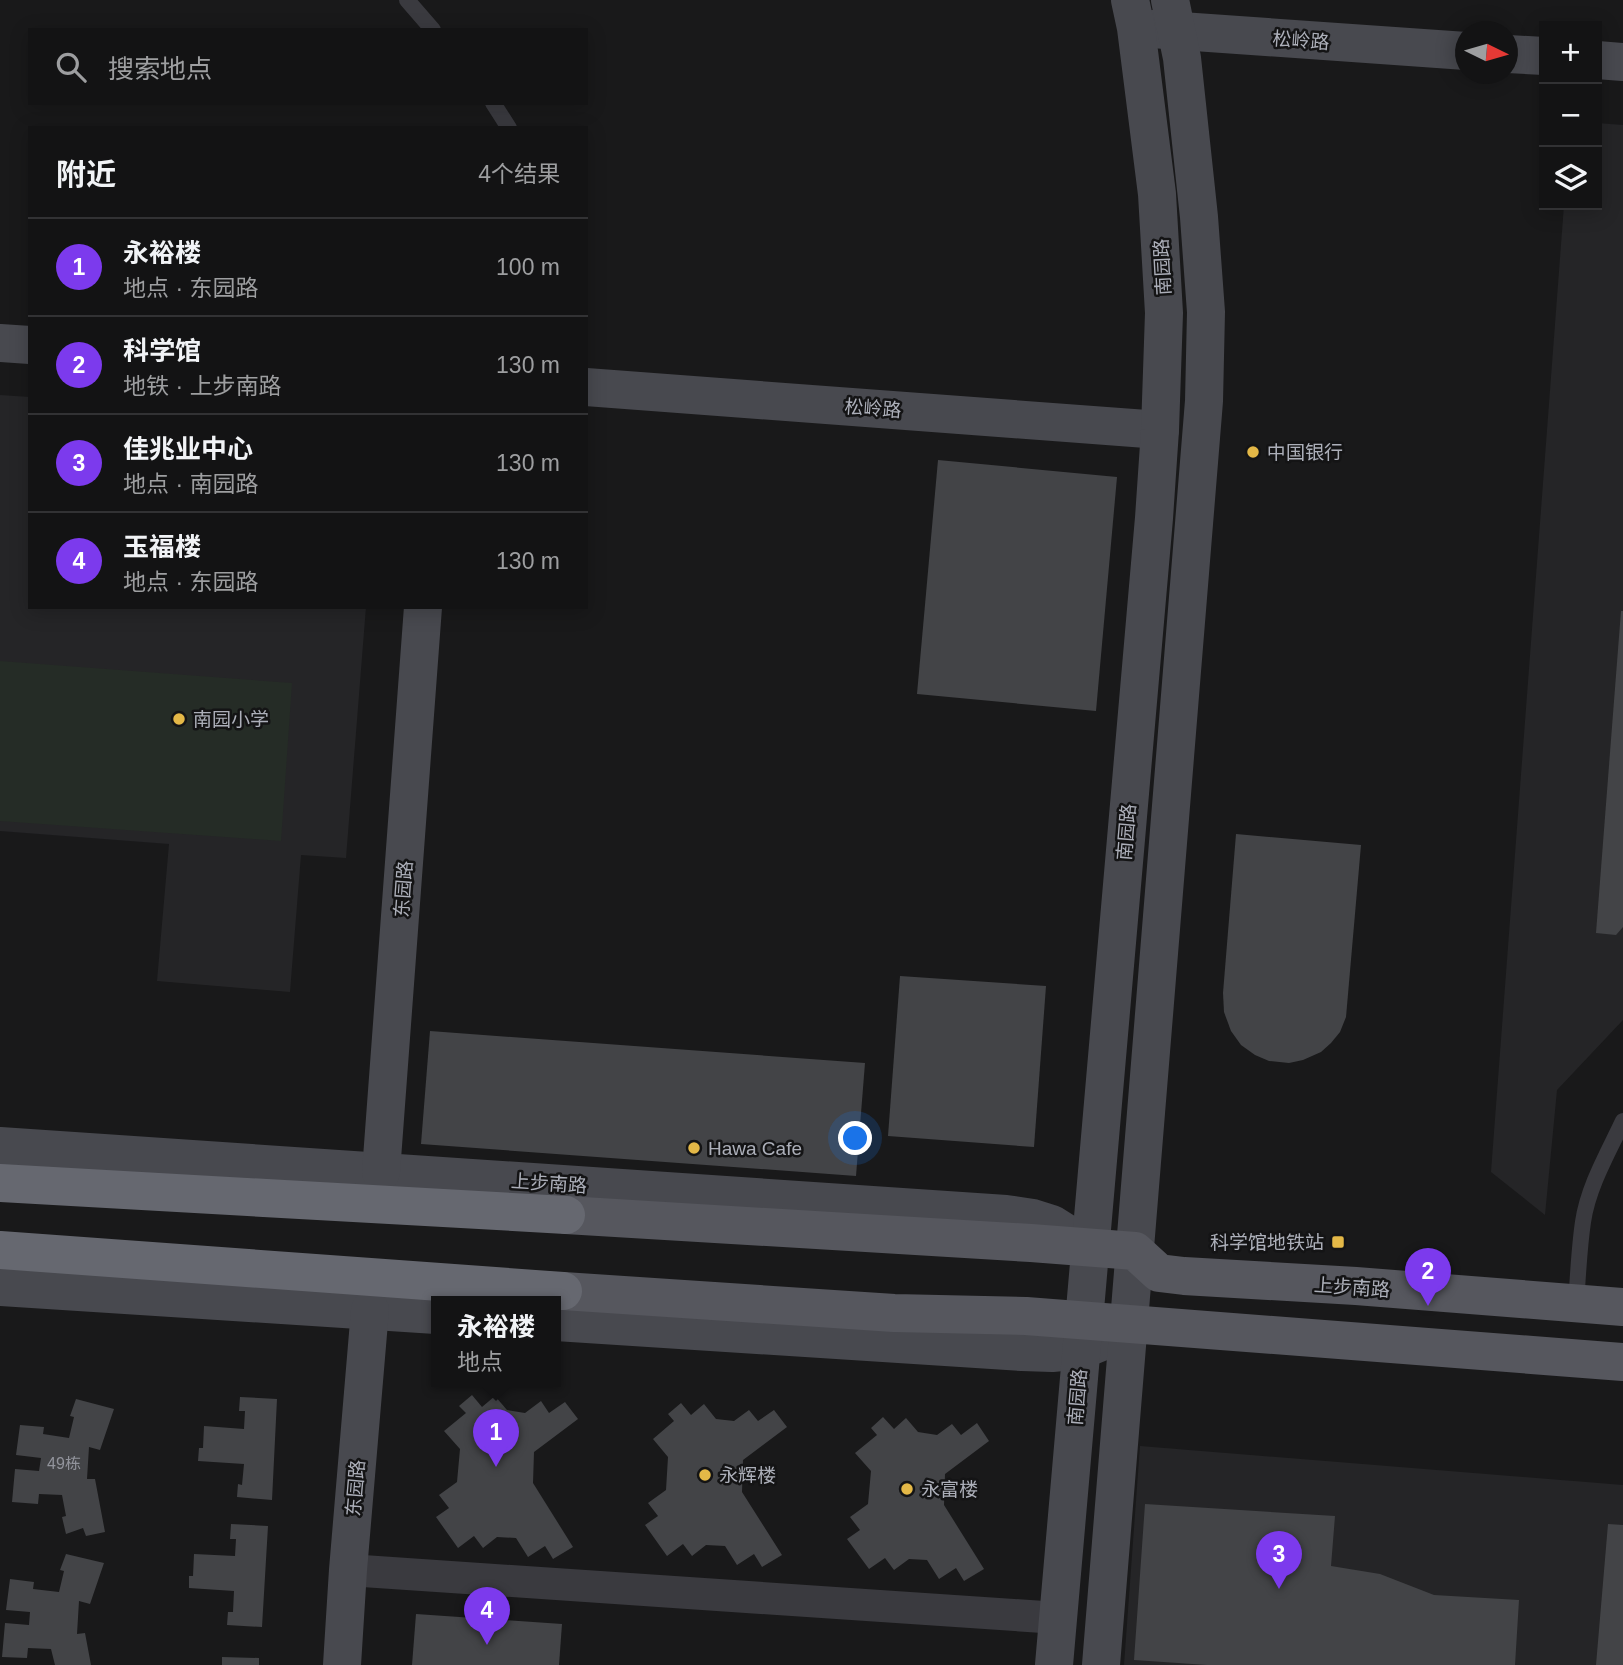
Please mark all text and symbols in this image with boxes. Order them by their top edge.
north arrow [1455,21,1518,84]
map controls [1539,21,1602,210]
button: + [1539,21,1602,84]
search box [28,28,588,105]
street label: 松岭路 [1272,28,1330,53]
icon: search [52,48,90,86]
text: 搜索地点 [108,54,212,84]
button: − [1539,84,1602,147]
button: layers [1539,147,1602,210]
text: 附近 [56,158,116,191]
text: 4个结果 [478,161,560,187]
text: 永裕楼 [123,238,201,268]
street label: 南园路 [1151,238,1174,296]
text: 1 [73,254,85,280]
text: 100 m [496,254,560,280]
text: 地点 · 东园路 [123,275,258,301]
text: 科学馆 [123,336,201,366]
text: 2 [73,352,85,378]
text: 130 m [496,352,560,378]
text: 地铁 · 上步南路 [123,373,281,399]
street label: 松岭路 [844,396,902,421]
text: 佳兆业中心 [123,434,253,464]
place label: 中国银行 [1267,442,1343,463]
marker: 中国银行 [1245,444,1261,460]
text: 3 [73,450,85,476]
text: 130 m [496,450,560,476]
text: 地点 · 南园路 [123,471,258,497]
text: 玉福楼 [123,532,201,562]
text: 4 [73,548,85,574]
text: 130 m [496,548,560,574]
text: 地点 · 东园路 [123,569,258,595]
place label: 南园小学 [193,709,269,730]
marker: 南园小学 [171,711,187,727]
street label: 南园路 [1114,803,1139,861]
street label: 东园路 [391,860,416,918]
your location [838,1121,872,1155]
place label: Hawa Cafe [708,1138,802,1159]
marker: Hawa Cafe [686,1140,702,1156]
street label: 上步南路 [510,1170,588,1197]
place label: 科学馆地铁站 [1210,1232,1324,1253]
marker: 科学馆地铁站 [1330,1234,1346,1250]
pin: 2 [1405,1248,1451,1306]
street label: 上步南路 [1313,1274,1391,1301]
popup [431,1296,561,1387]
text: 永裕楼 [457,1312,535,1342]
text: 地点 [457,1349,503,1375]
street label: 南园路 [1065,1368,1090,1426]
pin: 1 [473,1409,519,1467]
house number: 49栋 [47,1455,81,1472]
street label: 东园路 [343,1459,368,1517]
place label: 永辉楼 [719,1465,776,1486]
marker: 永辉楼 [697,1467,713,1483]
place label: 永富楼 [921,1479,978,1500]
marker: 永富楼 [899,1481,915,1497]
pin: 3 [1256,1531,1302,1589]
pin: 4 [464,1587,510,1645]

